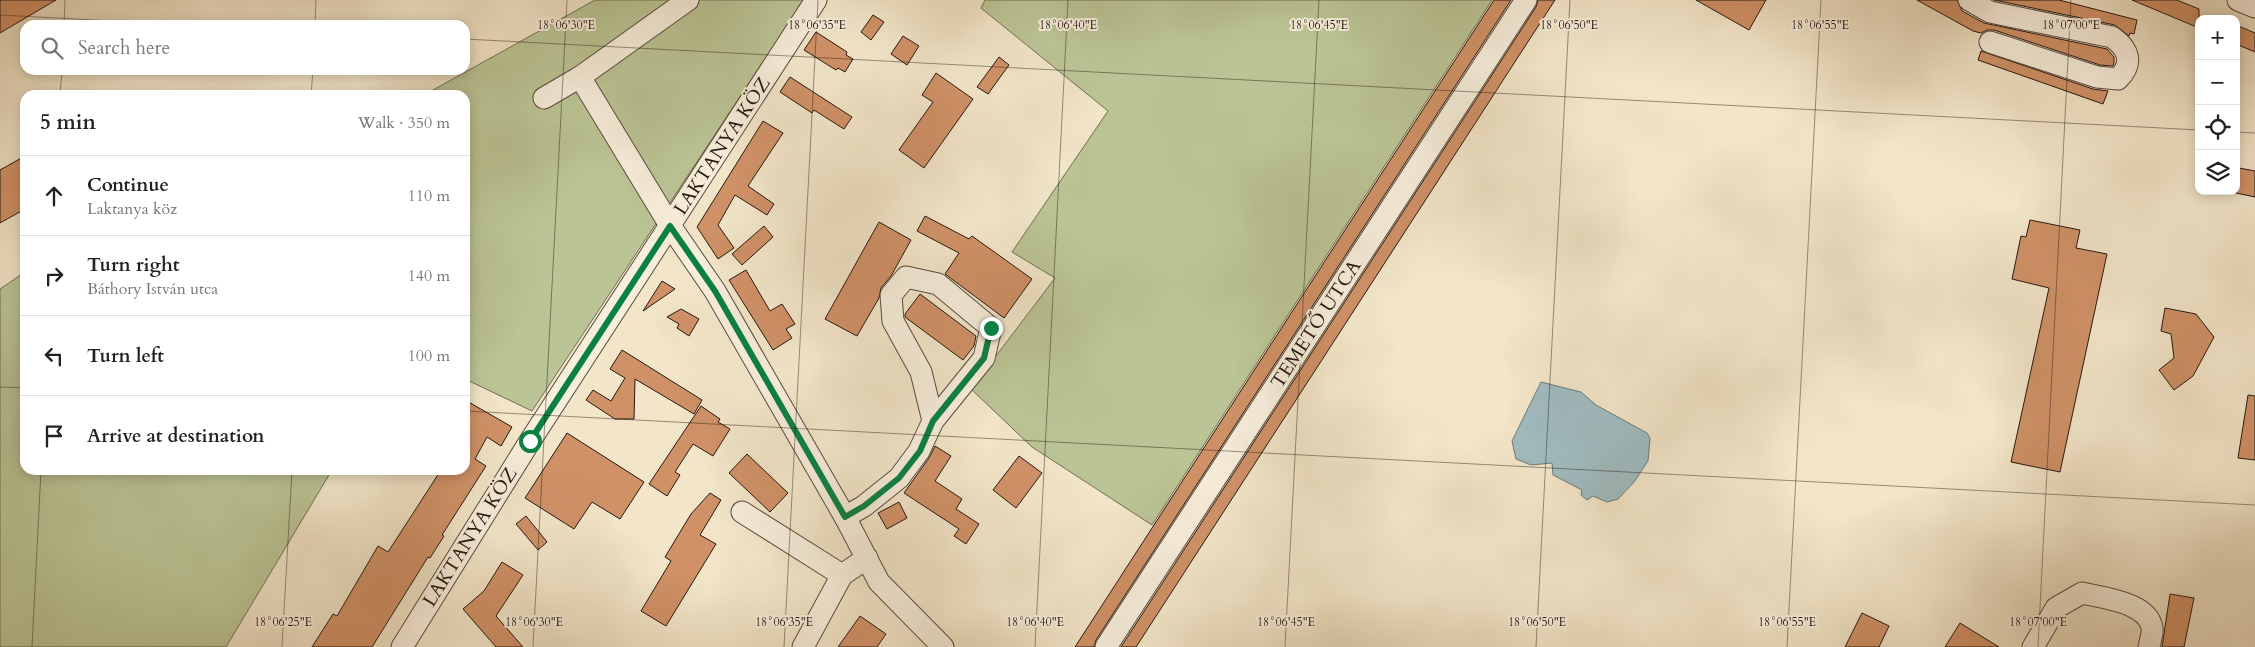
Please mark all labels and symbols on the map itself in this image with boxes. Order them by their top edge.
text: 18°06'30"E [537,17,595,33]
text: 18°06'35"E [788,17,846,33]
text: 18°06'40"E [1039,17,1097,33]
text: 18°06'45"E [1290,17,1348,33]
text: 18°06'50"E [1540,17,1598,33]
text: 18°06'55"E [1791,17,1849,33]
text: 18°07'00"E [2042,17,2100,33]
street label: LAKTANYA KÖZ [668,72,776,220]
street label: TEMETŐ UTCA [1265,254,1368,393]
route end [980,317,1003,340]
route start [519,430,542,453]
street label: LAKTANYA KÖZ [417,462,523,612]
text: 18°06'25"E [254,614,312,630]
text: 18°06'30"E [505,614,563,630]
text: 18°06'35"E [755,614,813,630]
text: 18°06'40"E [1006,614,1064,630]
text: 18°06'45"E [1257,614,1315,630]
text: 18°06'50"E [1508,614,1566,630]
text: 18°06'55"E [1758,614,1816,630]
text: 18°07'00"E [2009,614,2067,630]

